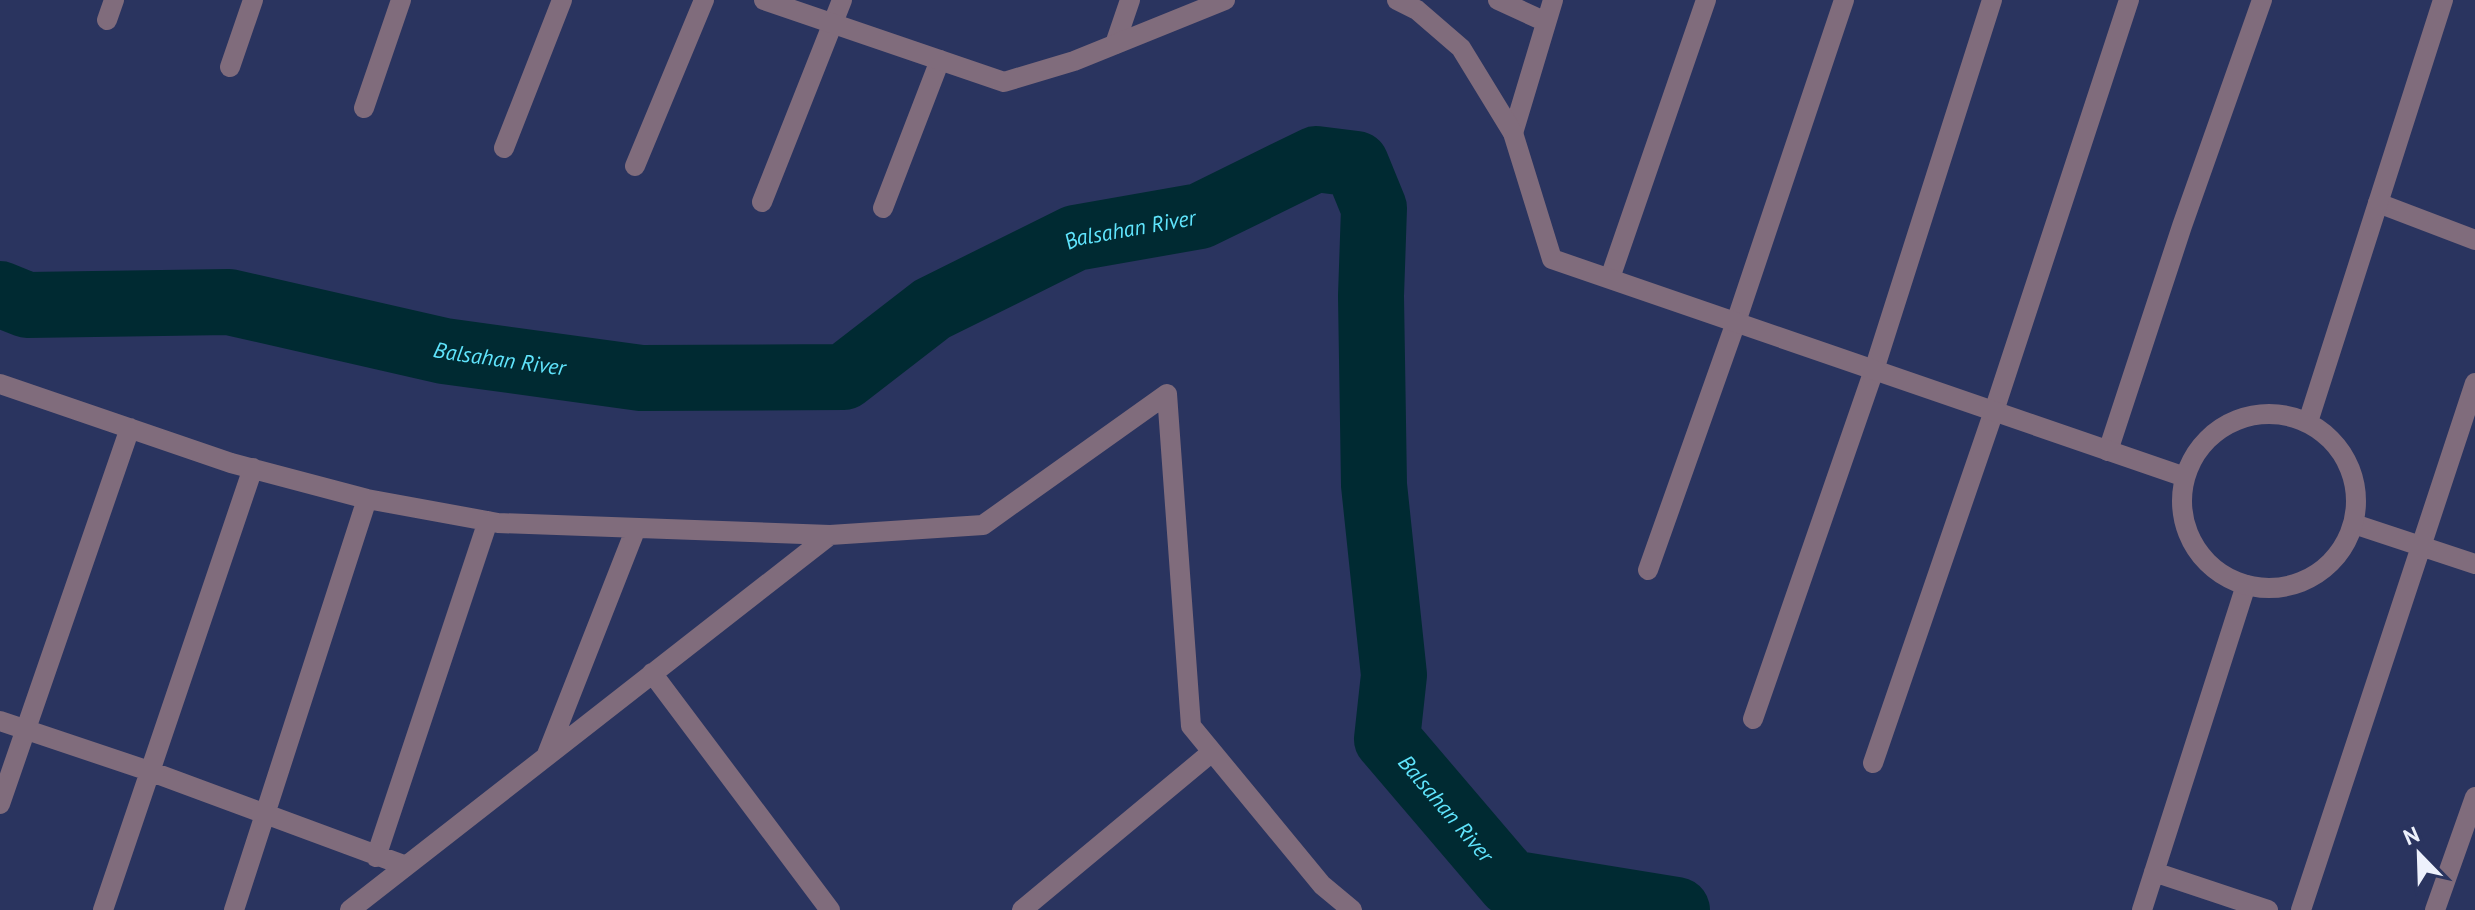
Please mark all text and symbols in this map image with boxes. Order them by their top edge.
water label: Balsahan River [1059,203,1199,255]
water label: Balsahan River [431,335,569,382]
water label: Balsahan River [1392,749,1501,869]
north arrow [2379,814,2459,894]
text: N [2399,820,2423,851]

